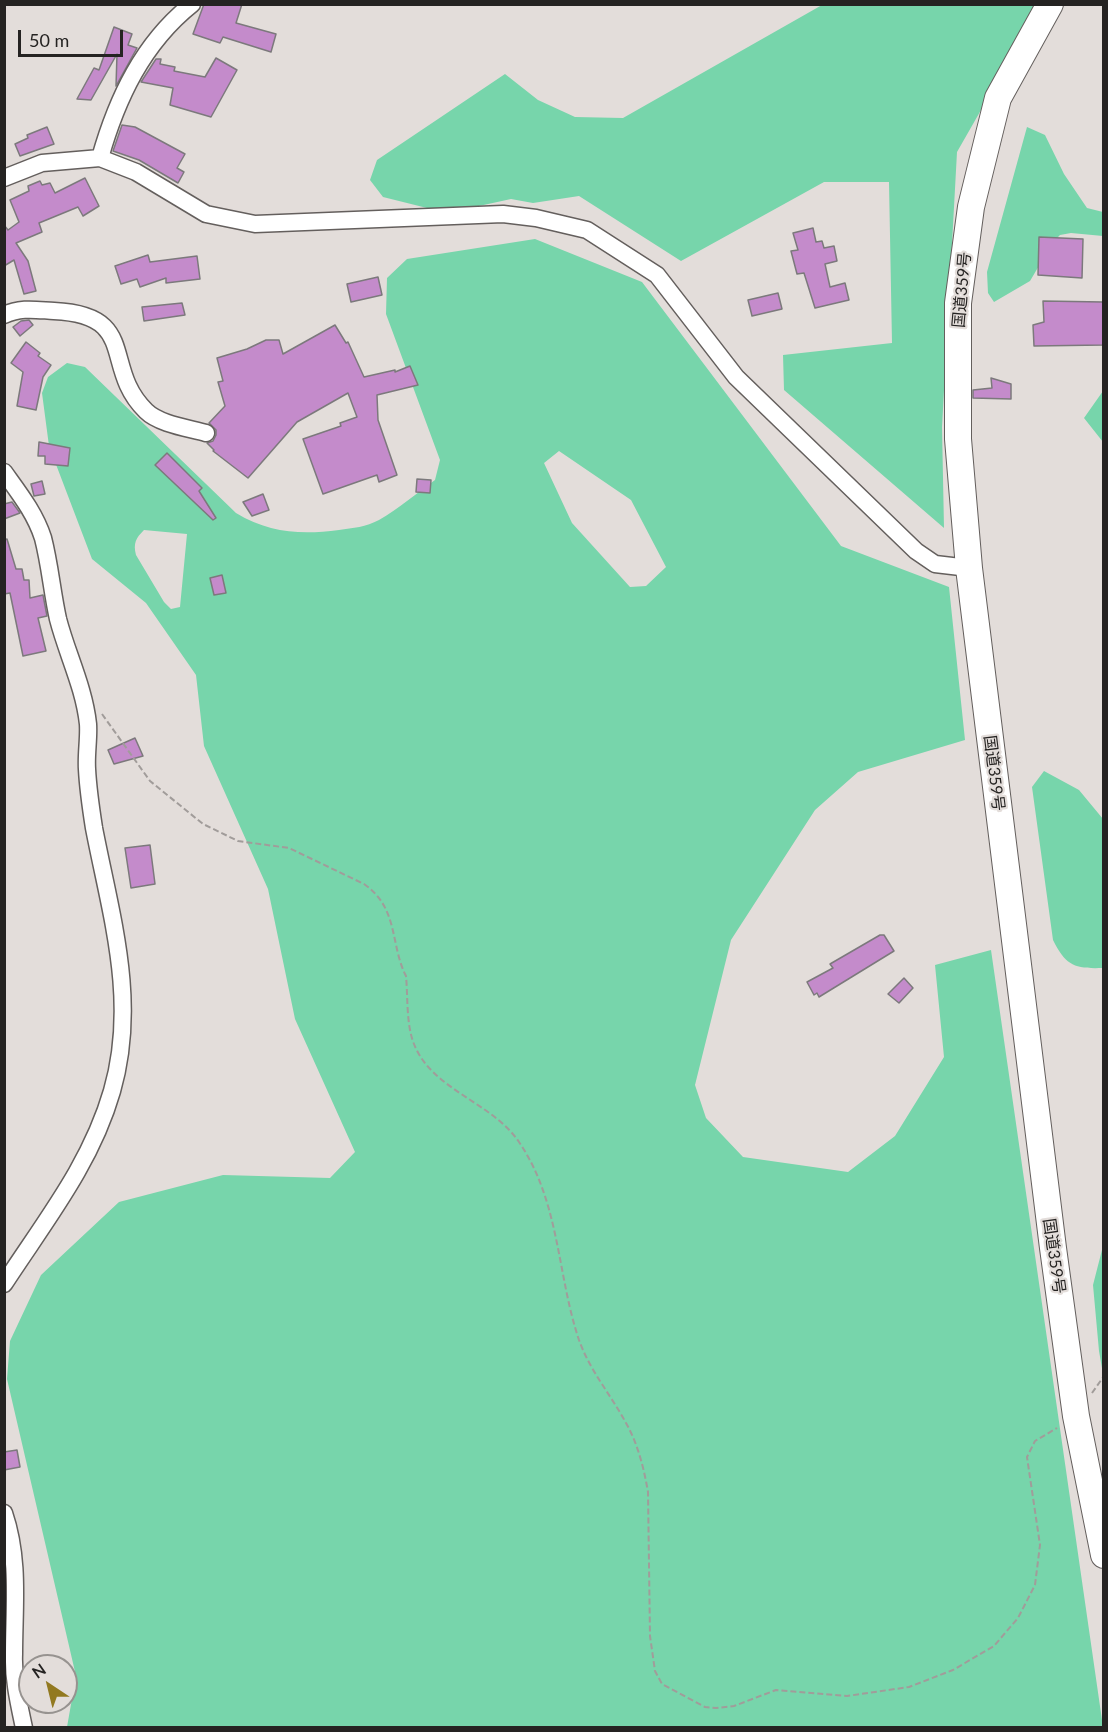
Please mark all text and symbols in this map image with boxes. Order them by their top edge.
scale bar [21,18,126,56]
text: 50 m [29,29,69,51]
street label: 国道359号 [949,251,975,329]
street label: 国道359号 [980,734,1008,812]
street label: 国道359号 [1039,1217,1069,1295]
north arrow [18,1654,78,1714]
text: N [28,1659,49,1682]

